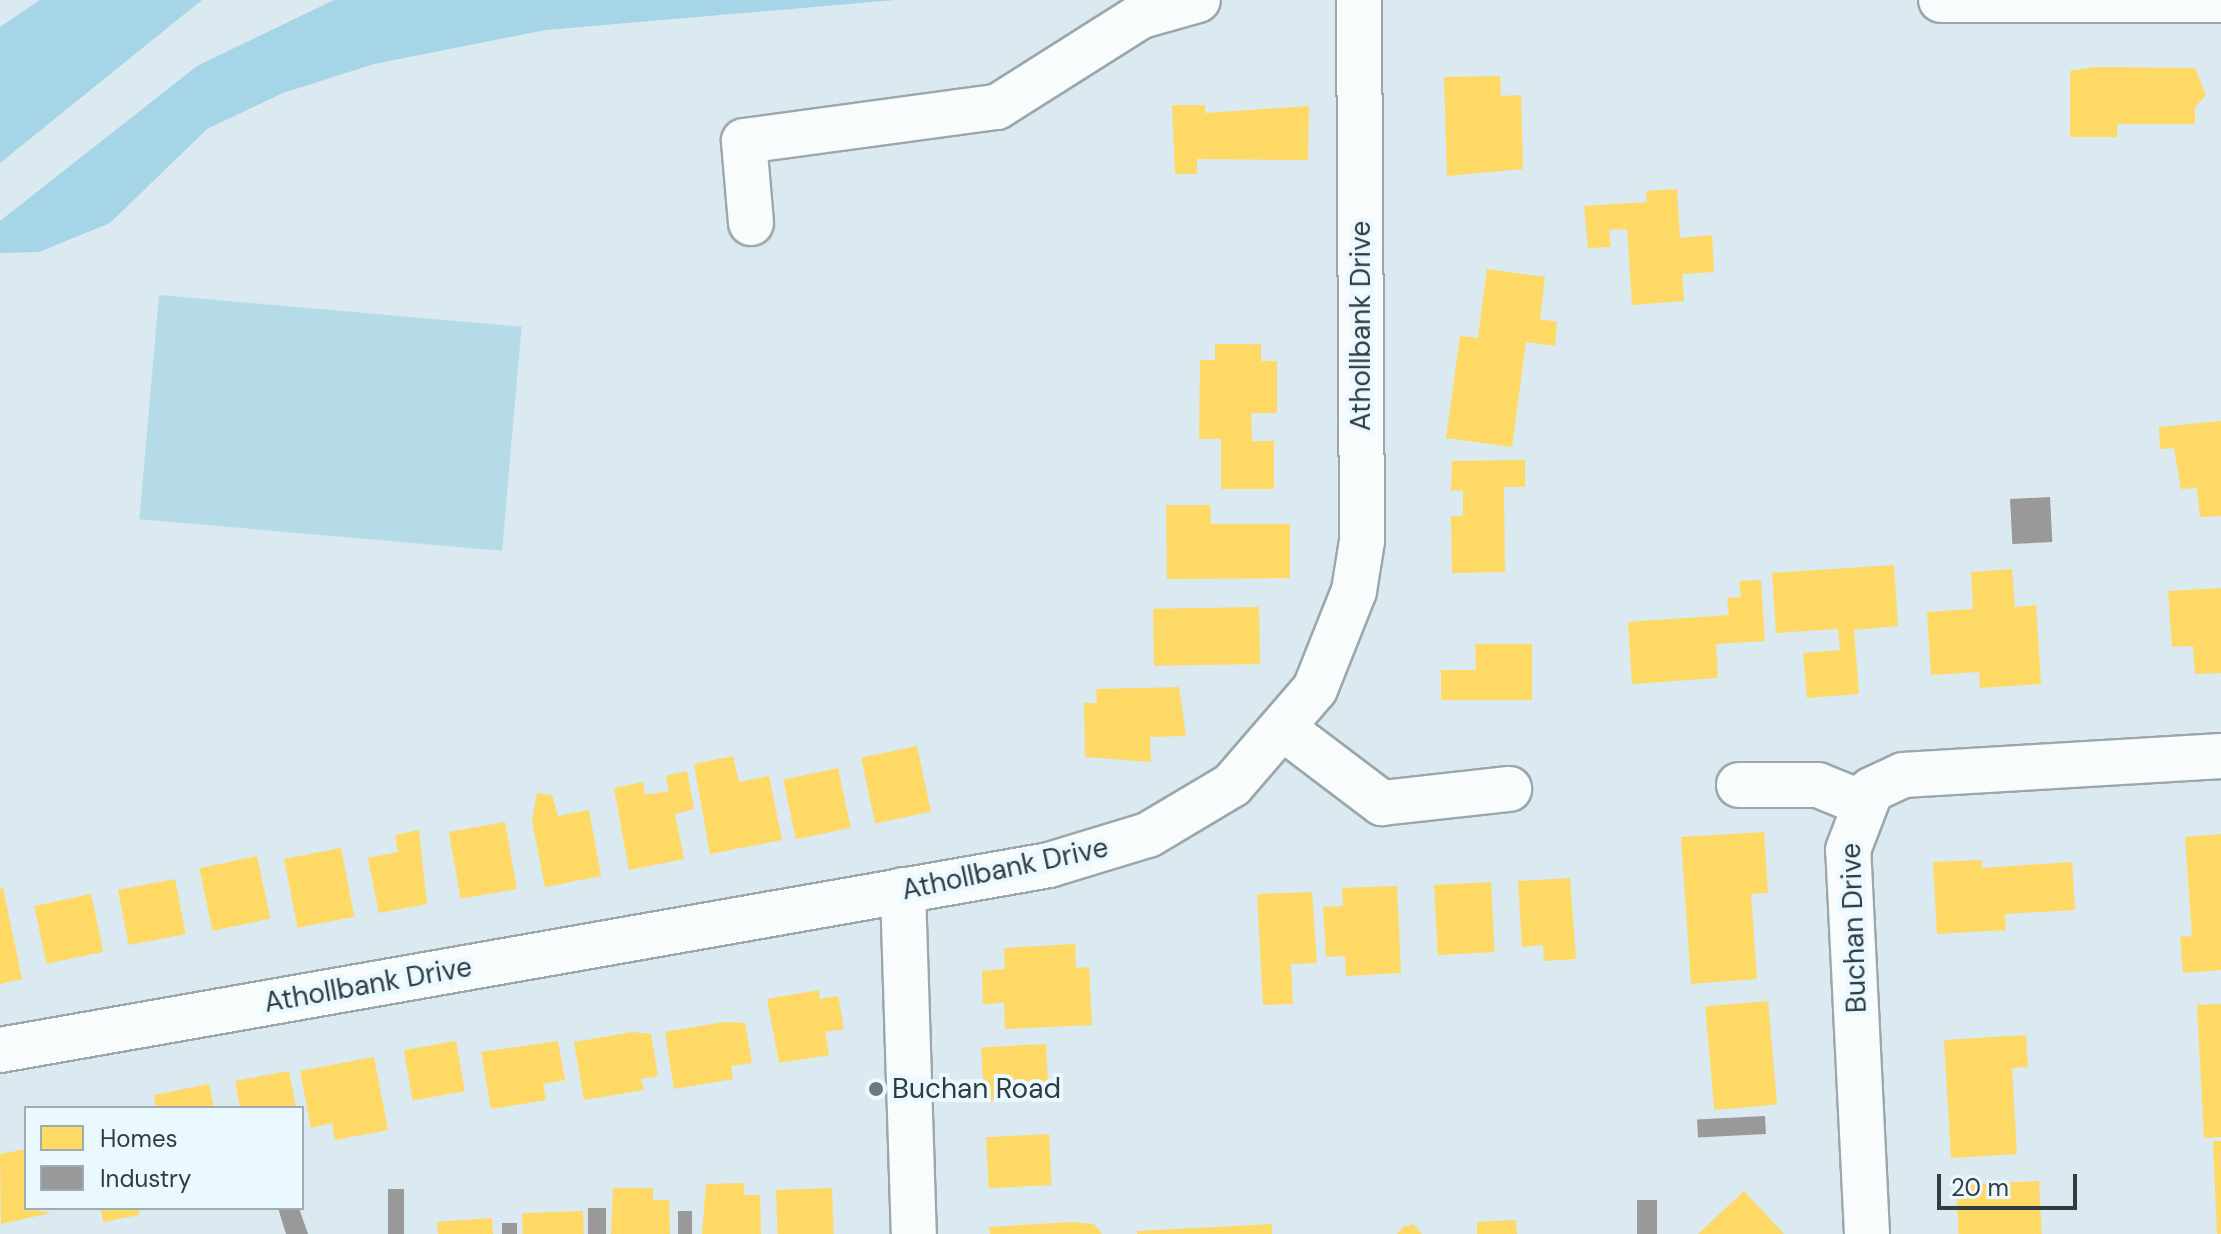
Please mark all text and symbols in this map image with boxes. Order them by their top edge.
street label: Athollbank Drive [1344,221,1378,431]
street label: Athollbank Drive [899,831,1111,907]
street label: Buchan Drive [1834,842,1874,1014]
street label: Athollbank Drive [262,950,474,1020]
place label: Buchan Road [892,1072,1061,1106]
marker: Buchan Road [867,1080,885,1098]
legend [24,1106,304,1210]
text: Homes [100,1123,178,1154]
scale bar [1941,1158,2081,1208]
text: Industry [100,1163,191,1194]
text: 20 m [1951,1172,2009,1203]

